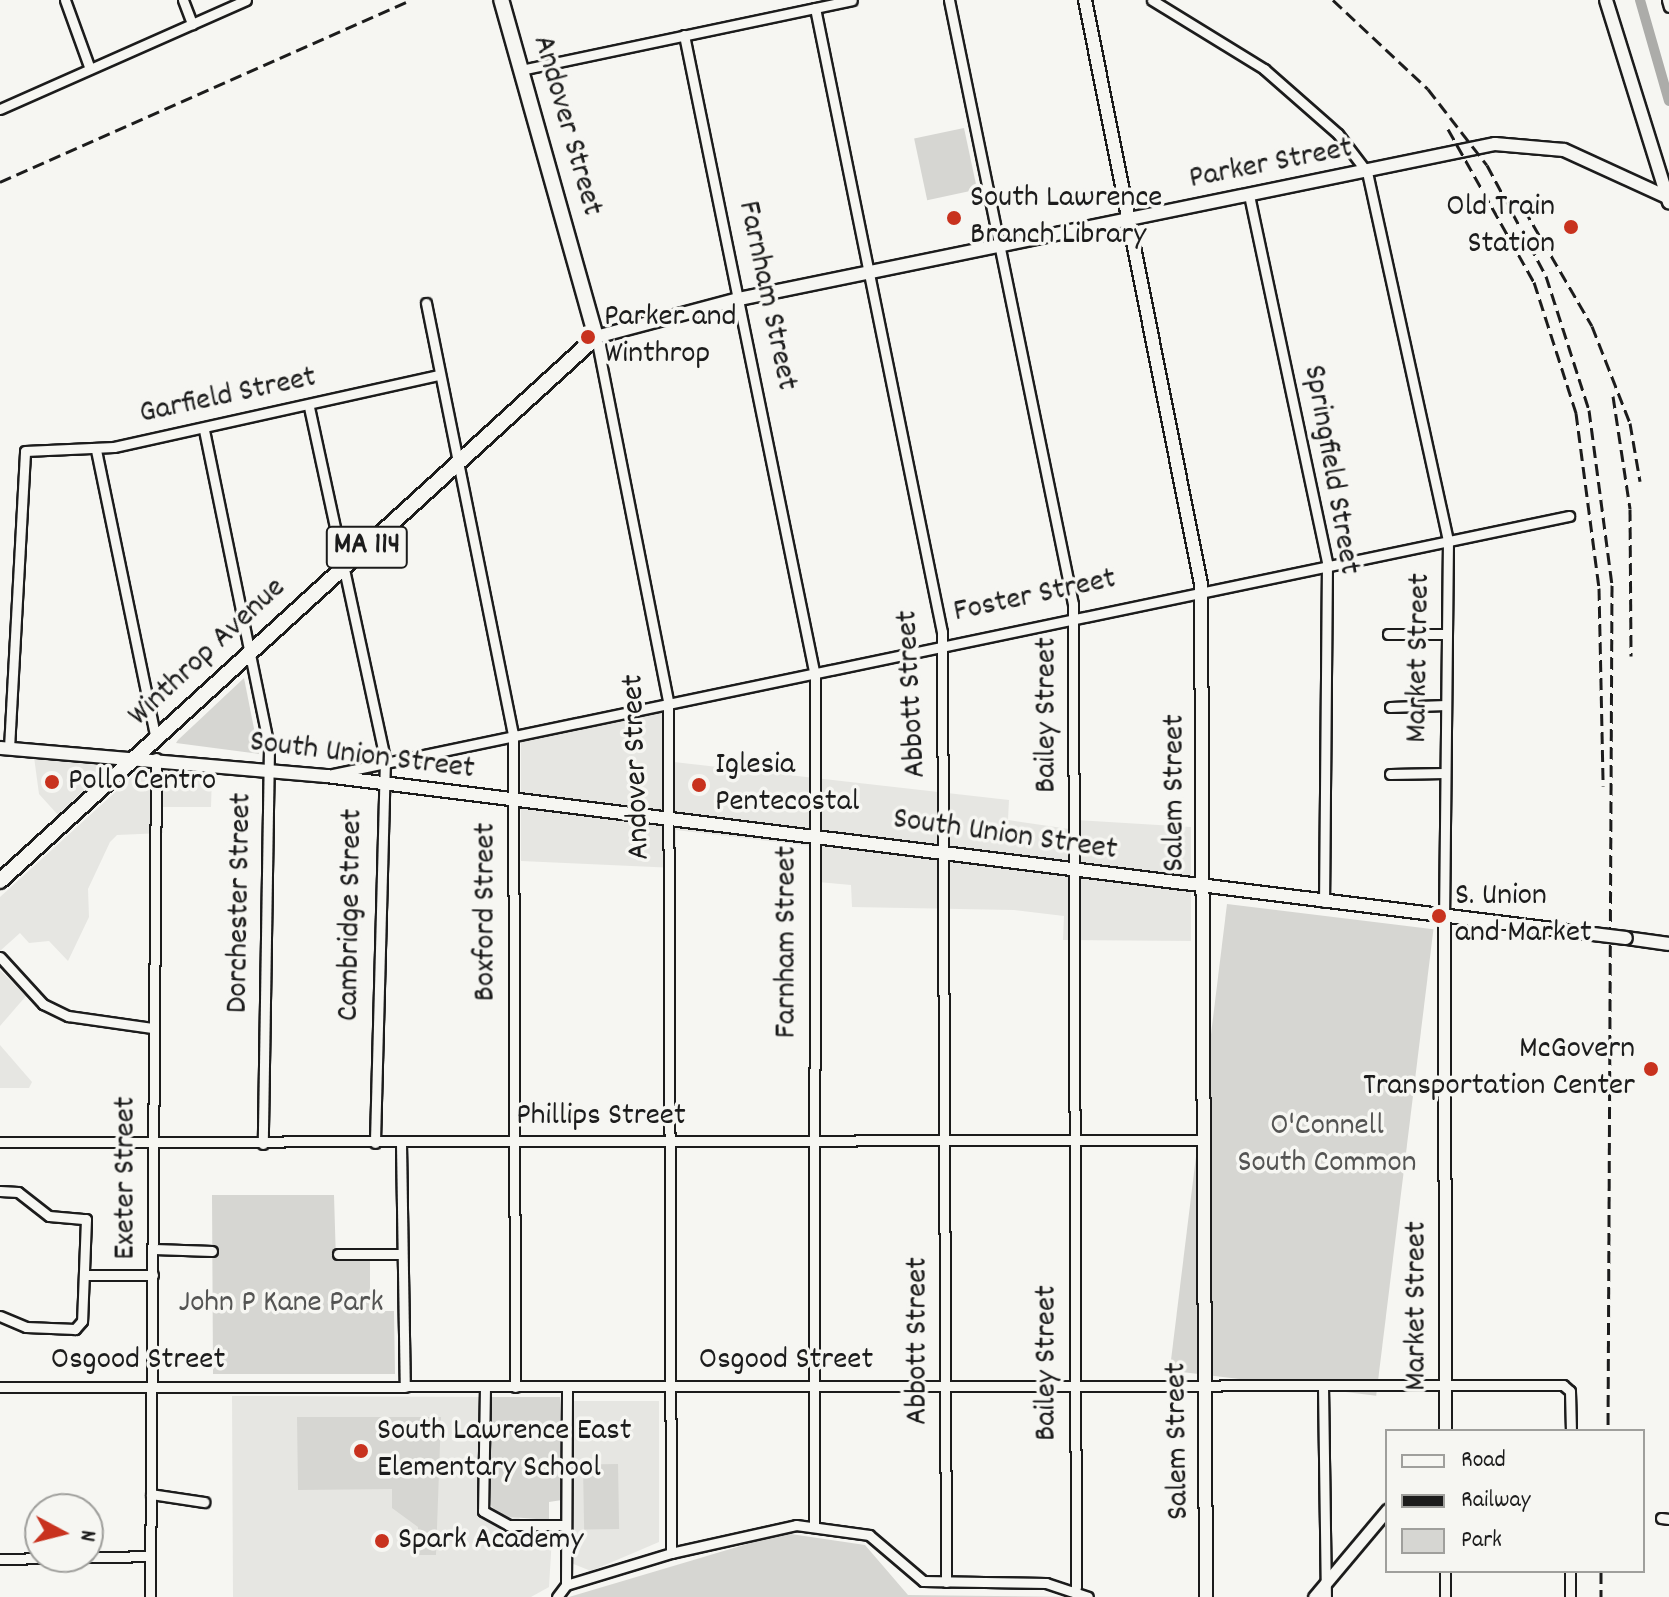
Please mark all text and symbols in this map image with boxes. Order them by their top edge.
street label: Andover Street [522,31,610,221]
street label: Parker Street [1186,130,1356,200]
place label: South Lawrence Branch Library [970,181,1162,256]
place label: Old Train Station [1446,190,1555,265]
street label: Farnham Street [727,198,805,394]
marker: South Lawrence Branch Library [945,209,963,227]
marker: Old Train Station [1562,218,1580,236]
place label: Parker and Winthrop [604,300,737,375]
marker: Parker and Winthrop [579,328,597,346]
street label: Garfield Street [136,360,320,434]
street label: Springfield Street [1293,362,1367,578]
road number: MA 114 [325,521,409,573]
street label: Foster Street [950,561,1120,633]
street label: Winthrop Avenue [121,570,295,736]
street label: Market Street [1399,573,1441,743]
street label: Abbott Street [889,609,937,779]
street label: Bailey Street [1029,637,1067,793]
street label: Andover Street [616,673,660,861]
street label: Salem Street [1157,714,1195,872]
street label: South Union Street [247,724,477,790]
place label: Iglesia Pentecostal [715,748,859,823]
place label: Pollo Centro [68,763,216,801]
marker: Pollo Centro [43,773,61,791]
marker: Iglesia Pentecostal [690,776,708,794]
street label: Dorchester Street [220,792,262,1014]
street label: South Union Street [890,801,1120,871]
street label: Cambridge Street [331,808,373,1022]
street label: Boxford Street [468,823,506,1001]
street label: Farnham Street [769,846,807,1038]
place label: S. Union and Market [1455,879,1592,954]
marker: S. Union and Market [1430,907,1448,925]
place label: McGovern Transportation Center [1363,1032,1635,1107]
marker: McGovern Transportation Center [1642,1060,1660,1078]
street label: Exeter Street [108,1096,146,1260]
street label: Phillips Street [516,1098,686,1136]
park label: O'Connell South Common [1238,1109,1416,1184]
street label: Market Street [1399,1221,1437,1391]
street label: Abbott Street [900,1257,938,1425]
park label: John P Kane Park [178,1285,384,1323]
street label: Bailey Street [1029,1285,1067,1441]
street label: Osgood Street [51,1342,225,1380]
street label: Osgood Street [699,1342,873,1380]
street label: Salem Street [1158,1362,1200,1520]
place label: South Lawrence East Elementary School [377,1414,631,1489]
legend [1385,1429,1645,1573]
marker: South Lawrence East Elementary School [352,1442,370,1460]
text: Road [1461,1444,1506,1478]
text: Railway [1461,1484,1530,1518]
north arrow [24,1493,104,1573]
place label: Spark Academy [398,1522,584,1560]
text: Park [1461,1524,1502,1558]
text: N [70,1528,102,1543]
marker: Spark Academy [373,1532,391,1550]

